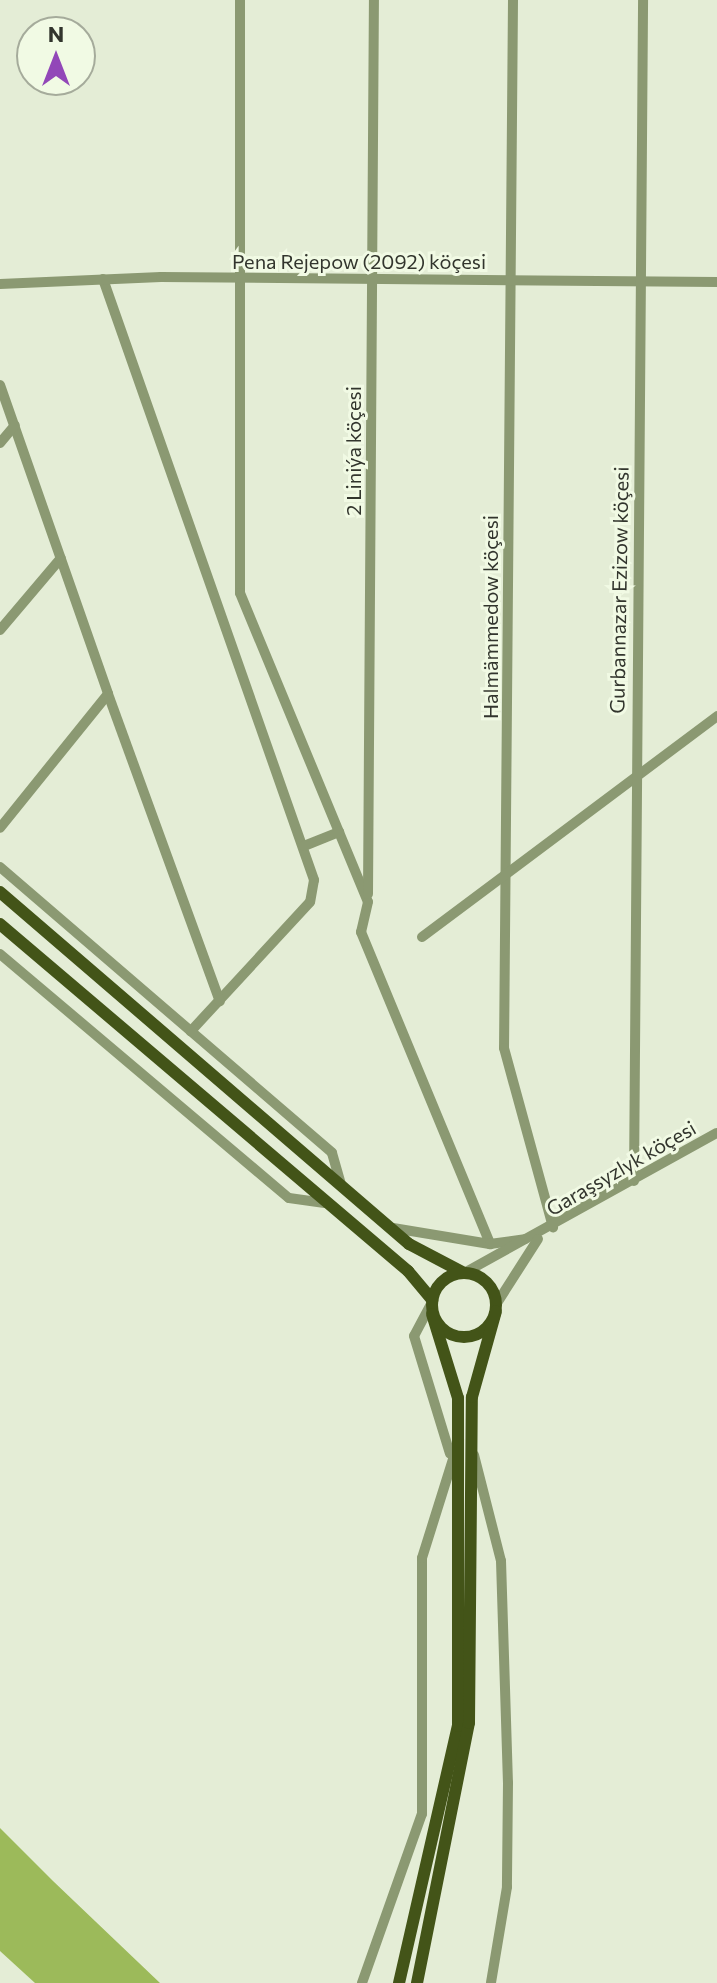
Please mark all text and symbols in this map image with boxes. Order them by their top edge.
north arrow [16,16,96,96]
text: N [48,20,64,47]
street label: Pena Rejepow (2092) köçesi [232,249,486,273]
street label: 2 Liniýa köçesi [341,386,365,516]
street label: Gurbannazar Ezizow köçesi [605,466,633,714]
street label: Halmämmedow köçesi [478,515,502,719]
street label: Garaşsyzlyk köçesi [542,1115,700,1221]

